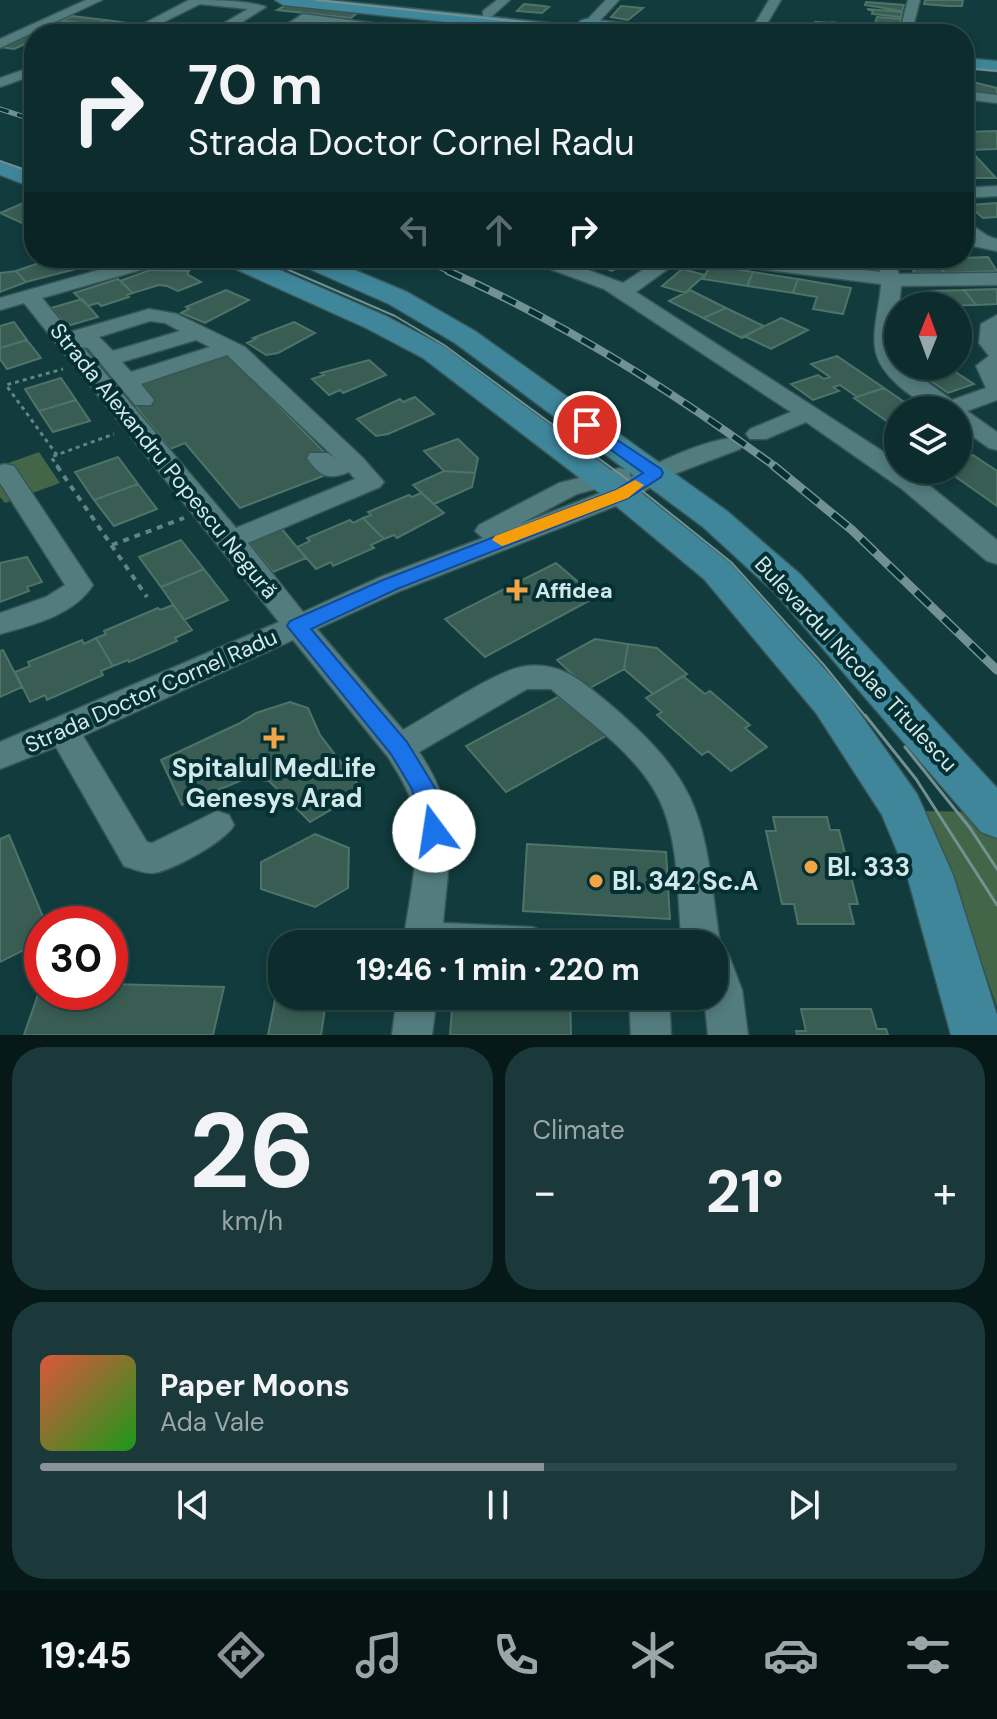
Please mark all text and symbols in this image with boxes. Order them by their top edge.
text: 70 m [188,48,323,121]
icon: right [56,56,160,160]
text: Strada Doctor Cornel Radu [188,119,635,166]
icon: left [393,208,437,252]
icon: ahead [477,208,521,252]
icon: right [561,208,605,252]
north arrow [884,292,972,380]
map controls [884,292,972,484]
street label: Strada Alexandru Popescu Negură [44,317,284,605]
pin [553,391,621,459]
button: layers [884,396,972,484]
icon: arrive [565,403,609,447]
street label: Bulevardul Nicolae Titulescu [748,550,964,778]
place label: Affidea [535,576,613,605]
marker: Affidea [506,579,528,601]
street label: Strada Doctor Cornel Radu [20,622,282,760]
marker: Spitalul MedLife Genesys Arad [263,727,285,749]
place label: Spitalul MedLife Genesys Arad [172,751,376,815]
position arrow [392,789,476,873]
place label: Bl. 333 [827,850,910,884]
marker: Bl. 333 [802,858,820,876]
place label: Bl. 342 Sc.A [612,864,758,898]
marker: Bl. 342 Sc.A [587,872,605,890]
speed limit sign: 30 [24,906,128,1010]
text: 19:46 · 1 min · 220 m [356,950,640,989]
text: 26 [189,1084,315,1219]
text: Climate [533,1113,625,1147]
text: 21° [706,1152,784,1231]
text: − [533,1163,557,1221]
text: + [933,1163,957,1221]
text: km/h [222,1204,283,1238]
text: Paper Moons [160,1366,350,1405]
text: Ada Vale [160,1405,265,1439]
icon: previous [171,1483,215,1527]
icon: pause [476,1483,520,1527]
icon: next [782,1483,826,1527]
icon: directions [213,1627,269,1683]
icon: music [351,1627,407,1683]
icon: phone [488,1627,544,1683]
icon: climate [625,1627,681,1683]
icon: car [763,1627,819,1683]
icon: filters [900,1627,956,1683]
text: 19:45 [41,1632,132,1679]

